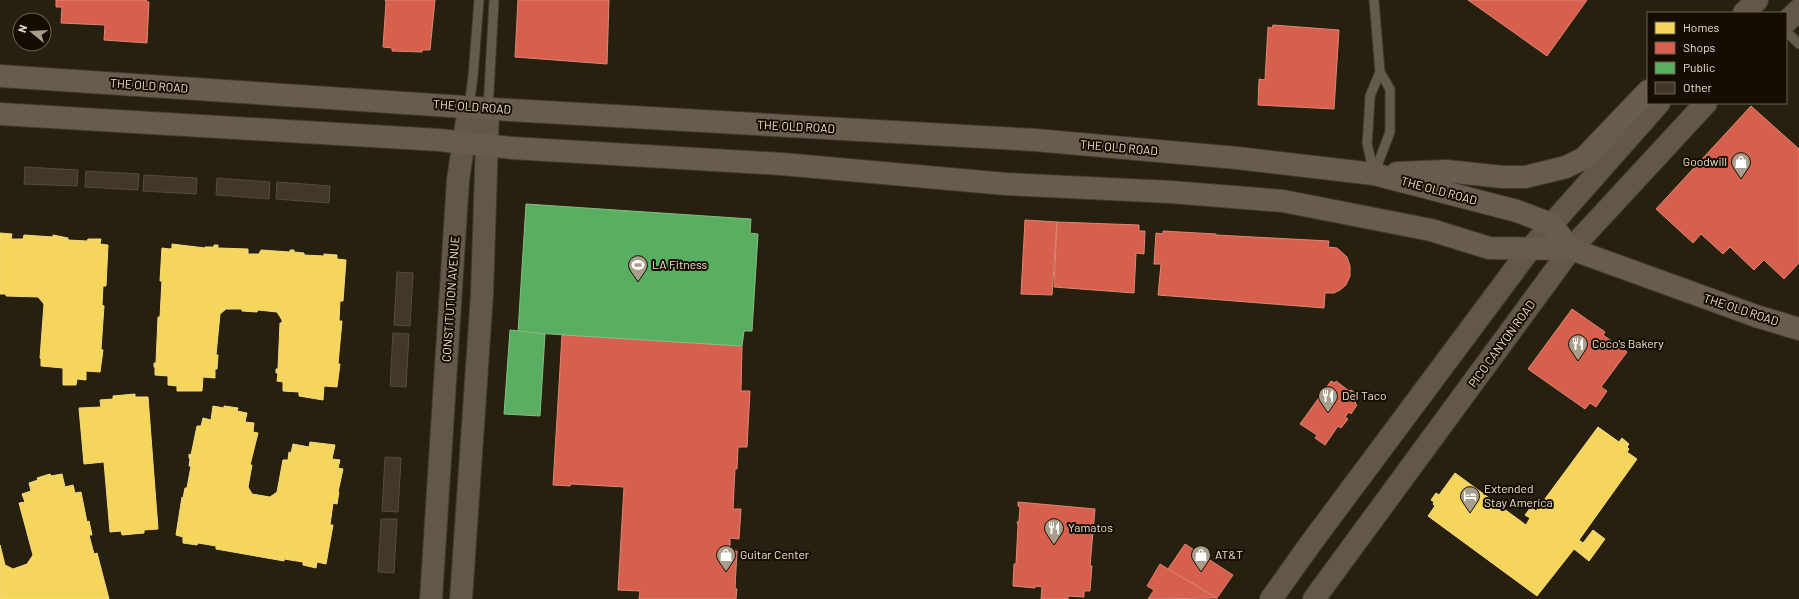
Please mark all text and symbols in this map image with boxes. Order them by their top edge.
north arrow [12,12,52,52]
legend [1647,12,1787,104]
text: Homes [1683,20,1720,34]
text: N [15,23,29,34]
text: Shops [1683,40,1716,54]
text: Public [1683,60,1715,74]
street label: THE OLD ROAD [110,75,188,95]
text: Other [1683,80,1713,94]
street label: THE OLD ROAD [433,96,511,116]
street label: THE OLD ROAD [757,117,835,135]
street label: THE OLD ROAD [1080,137,1159,157]
shop icon: Goodwill [1730,151,1752,179]
place label: Goodwill [1683,154,1727,168]
street label: THE OLD ROAD [1400,173,1479,207]
street label: CONSTITUTION AVENUE [439,236,461,362]
sports icon: LA Fitness [627,254,649,282]
place label: LA Fitness [652,257,708,271]
street label: THE OLD ROAD [1702,290,1781,328]
street label: PICO CANYON ROAD [1465,297,1537,390]
restaurant icon: Coco's Bakery [1567,333,1589,361]
place label: Coco's Bakery [1592,336,1664,350]
restaurant icon: Del Taco [1317,385,1339,413]
place label: Del Taco [1342,388,1387,402]
place label: Extended Stay America [1484,481,1553,509]
hotel icon: Extended Stay America [1459,485,1481,513]
restaurant icon: Yamatos [1043,517,1065,545]
place label: Yamatos [1068,520,1113,534]
shop icon: Guitar Center [715,544,737,572]
shop icon: AT&T [1190,544,1212,572]
place label: Guitar Center [740,547,810,561]
place label: AT&T [1215,547,1243,561]

